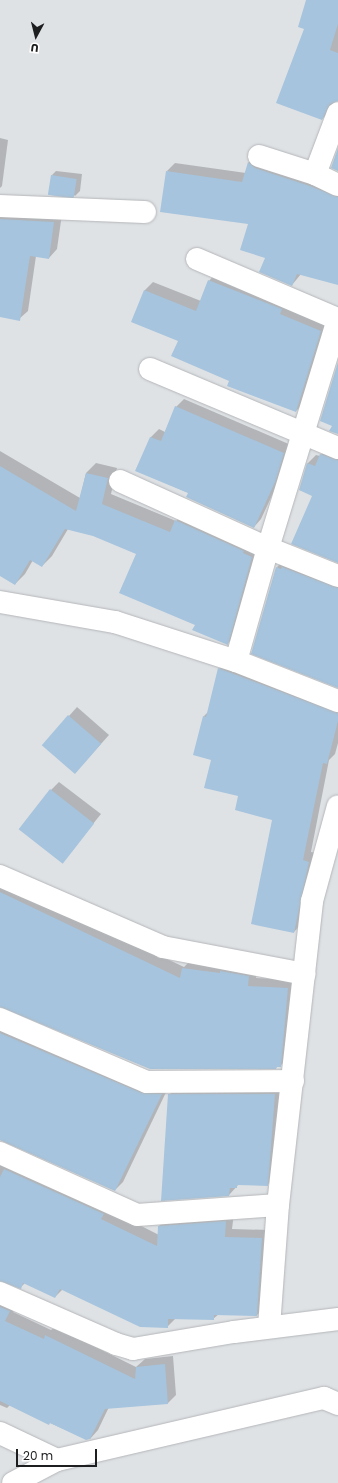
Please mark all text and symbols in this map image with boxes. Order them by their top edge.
north arrow [16,16,56,56]
text: U [30,39,39,56]
scale bar [18,1441,99,1467]
text: 20 m [23,1447,53,1464]

